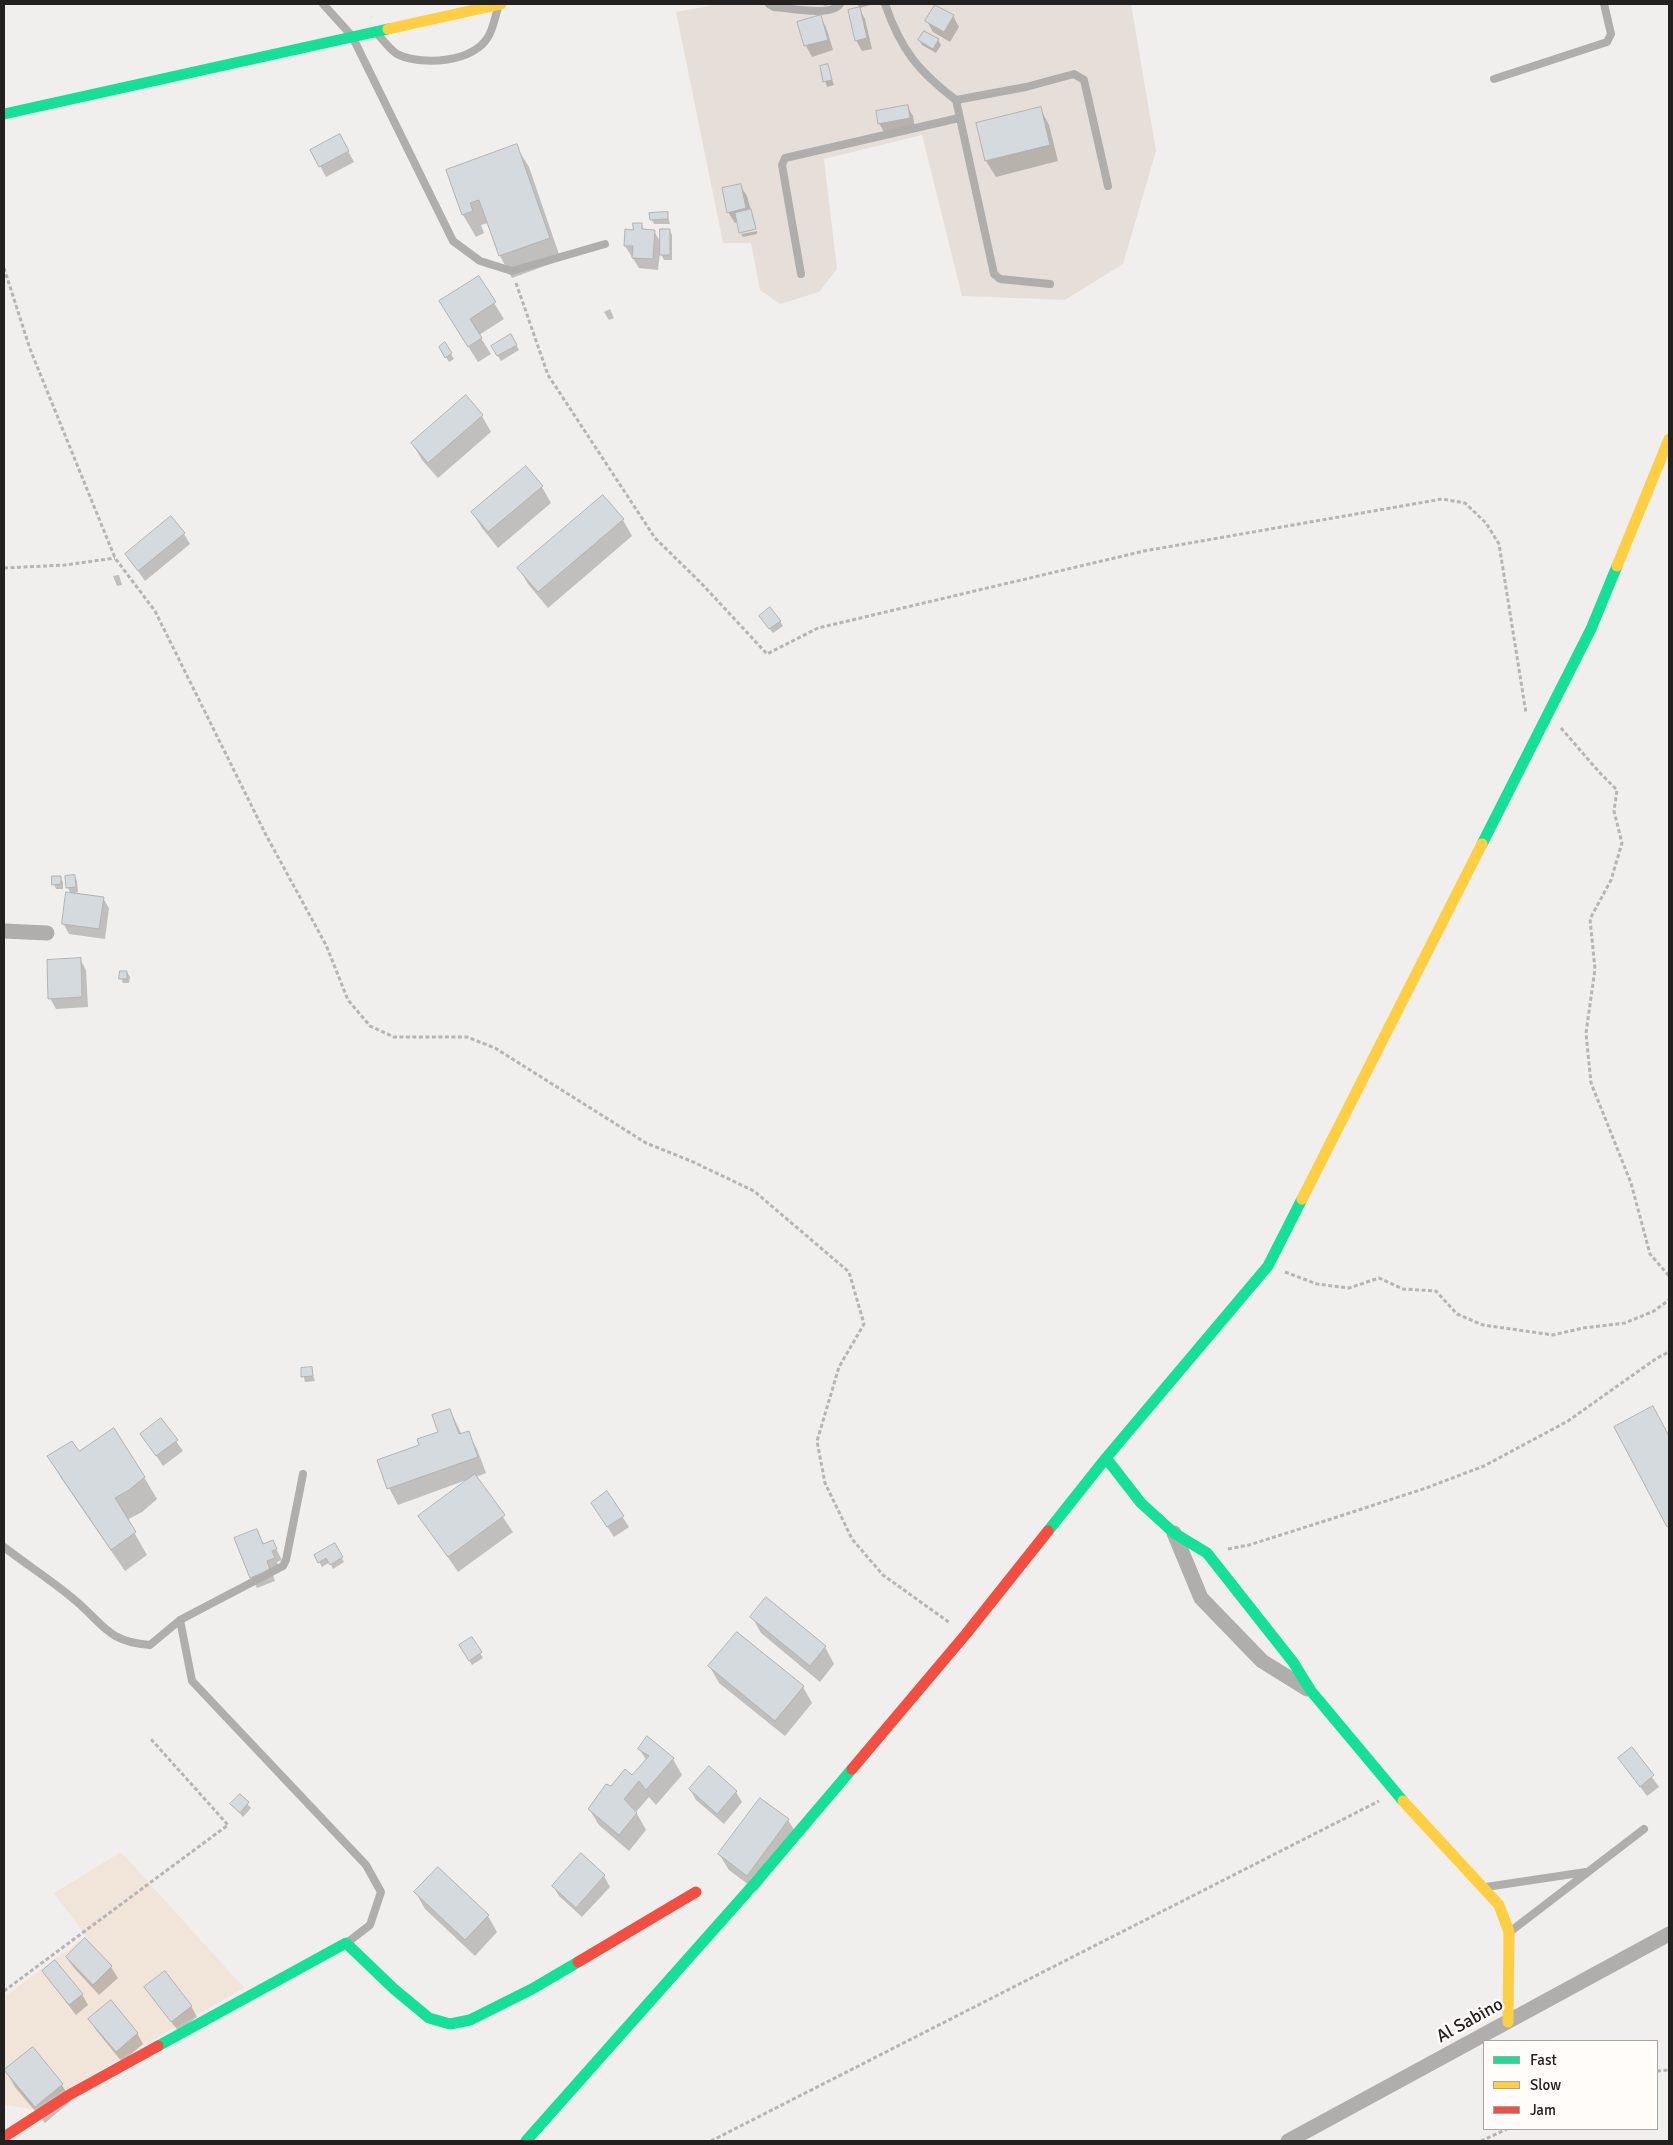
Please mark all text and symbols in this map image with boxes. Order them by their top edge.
street label: Al Sabino [1433,1994,1507,2048]
legend [1483,2040,1658,2130]
text: Fast [1530,2051,1557,2069]
text: Slow [1530,2076,1561,2094]
text: Jam [1530,2101,1556,2119]

